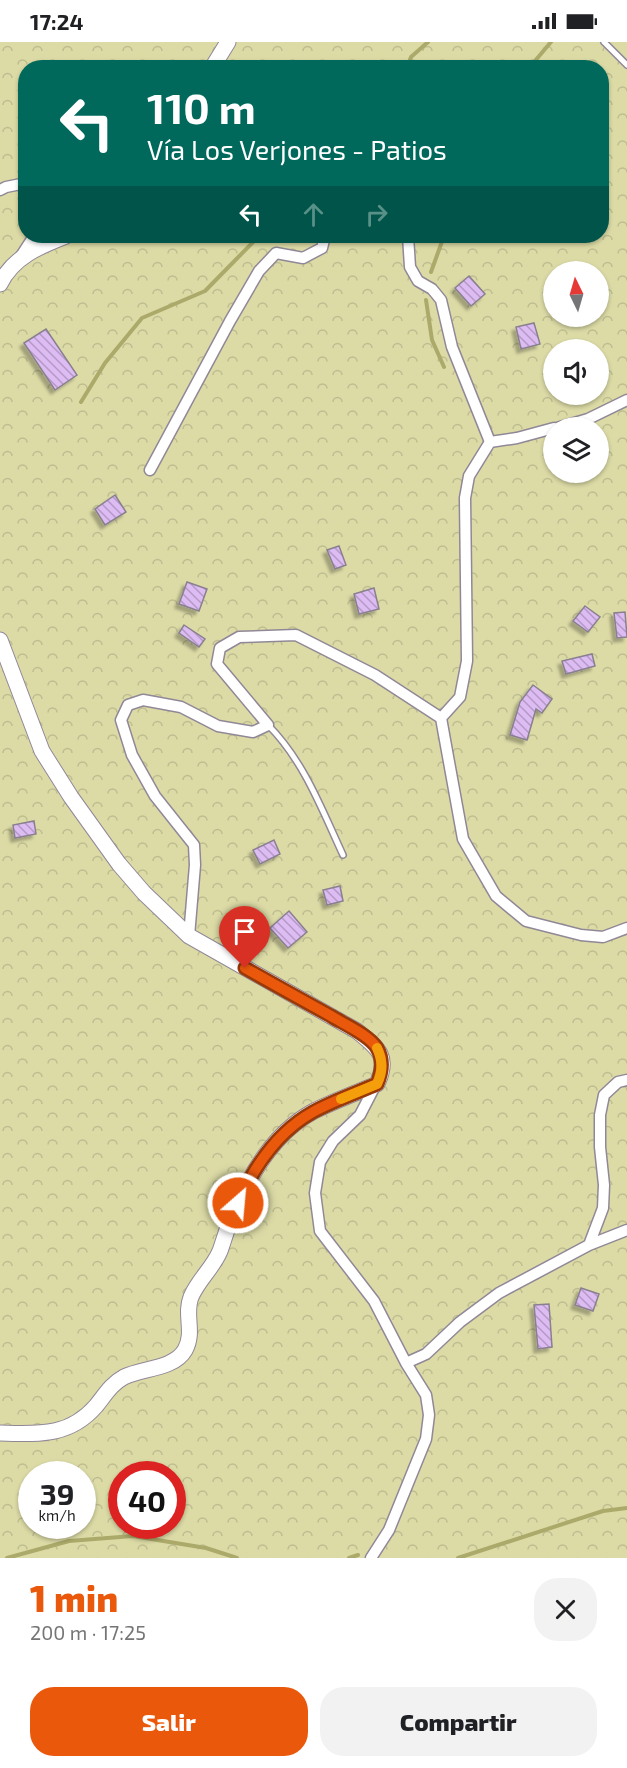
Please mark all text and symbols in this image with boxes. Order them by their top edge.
text: 17:24 [30,8,84,34]
text: 110 m [147,82,256,132]
icon: left [48,84,126,162]
text: Vía Los Verjones - Patios [147,133,447,165]
icon: left [234,198,267,231]
icon: ahead [297,198,330,231]
icon: right [360,198,393,231]
north arrow [543,261,609,327]
map controls [543,261,609,483]
button: sound [543,339,609,405]
button: layers [543,417,609,483]
pin [219,906,270,968]
icon: arrive [228,915,261,948]
position arrow [206,1171,270,1235]
speed limit sign: 40 [108,1461,186,1539]
text: 39 [40,1475,74,1511]
text: km/h [38,1506,76,1524]
text: 1 min [30,1576,118,1619]
button: close [534,1578,597,1641]
text: 200 m · 17:25 [30,1620,146,1644]
button: Salir [30,1687,308,1756]
button: Compartir [320,1687,597,1756]

